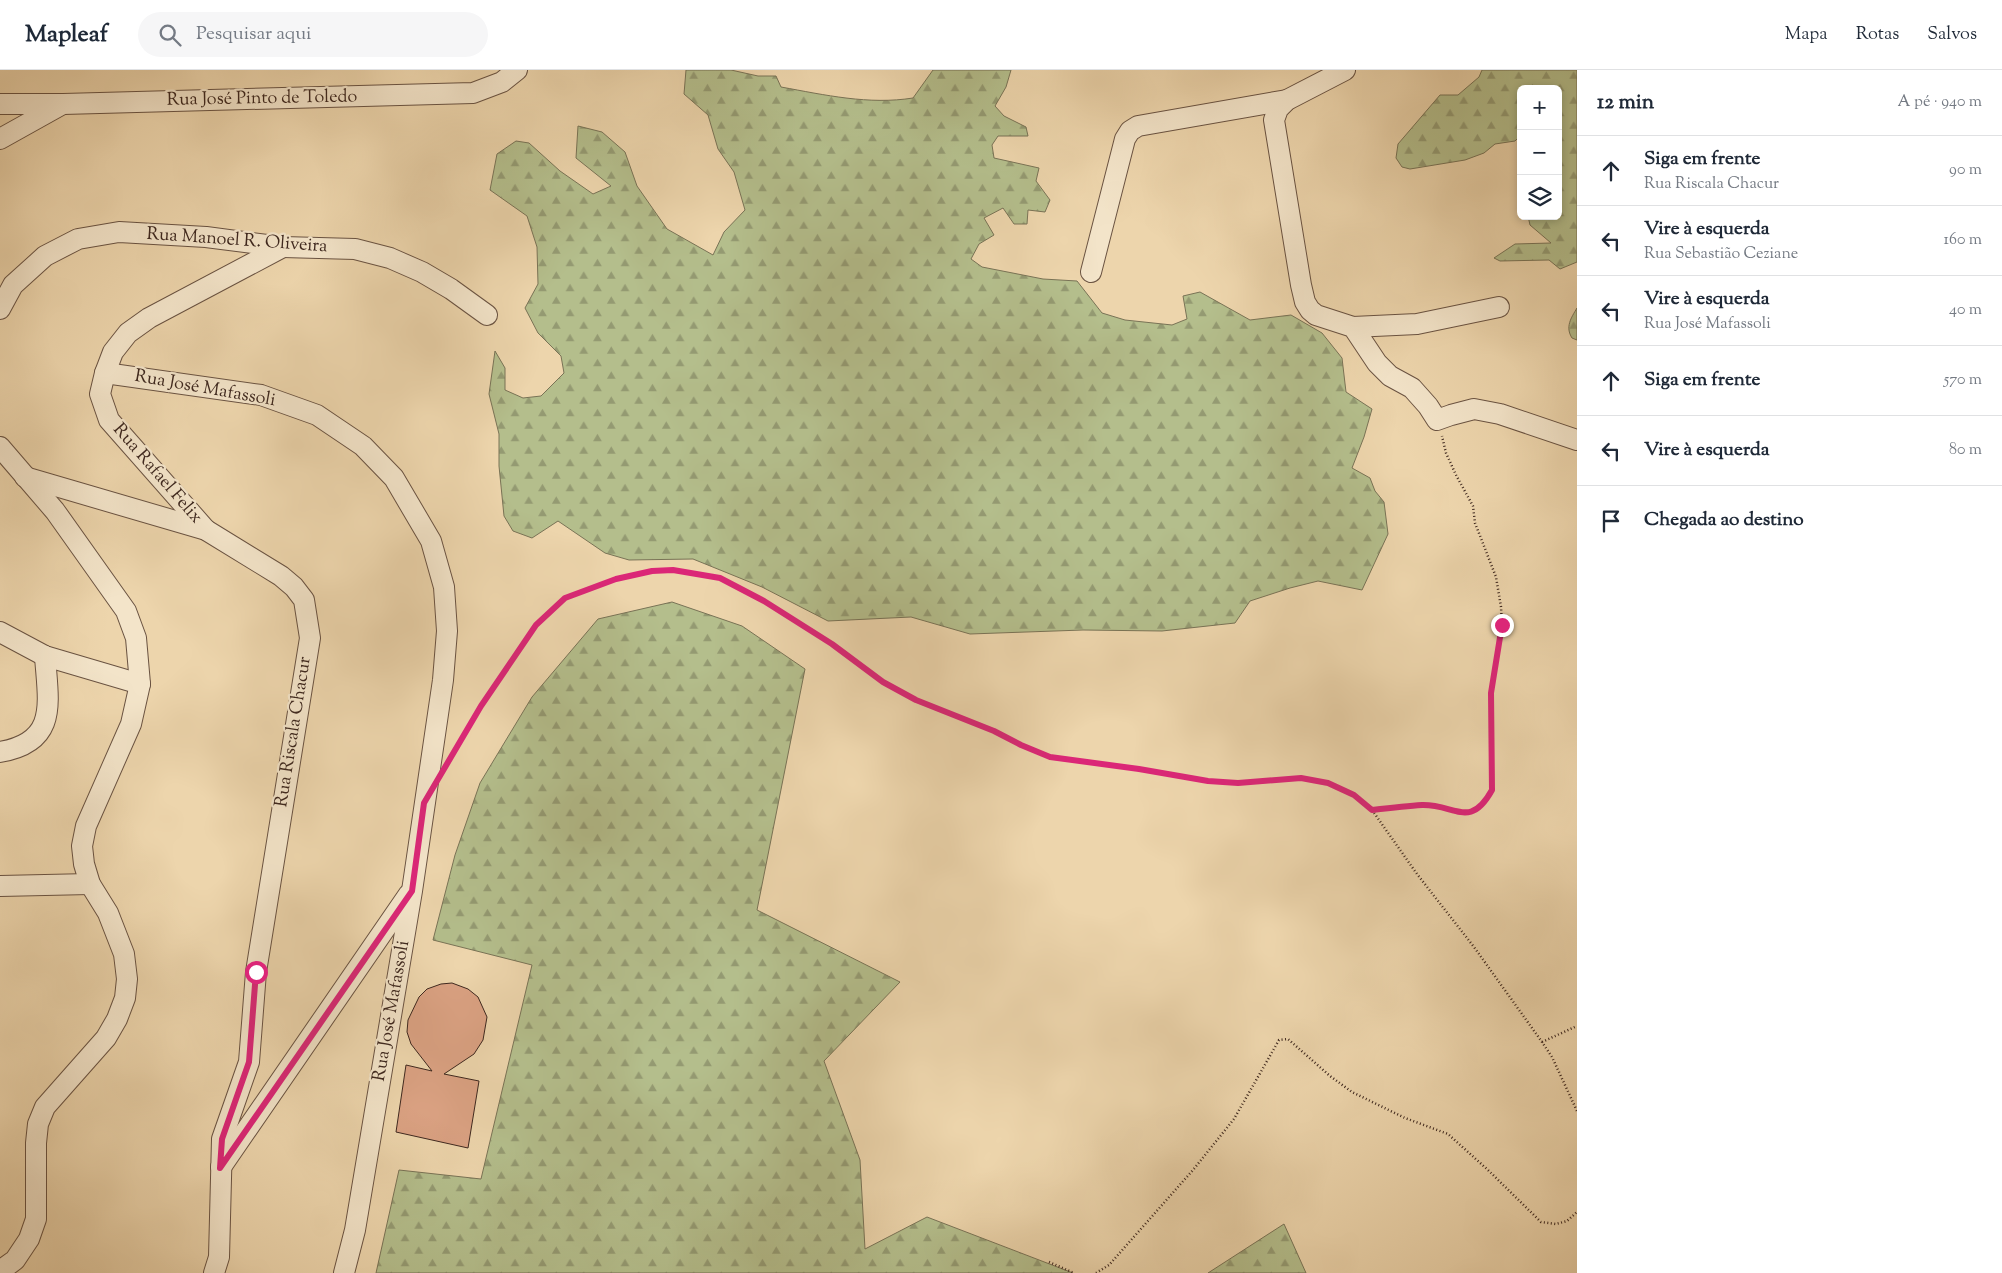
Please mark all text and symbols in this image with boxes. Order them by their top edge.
search box [138,12,488,57]
text: Mapleaf [25,18,108,52]
icon: search [156,21,184,49]
text: Pesquisar aqui [196,21,311,48]
text: Mapa [1785,22,1828,48]
text: Rotas [1856,22,1899,48]
text: Salvos [1927,22,1977,48]
street label: Rua José Pinto de Toledo [166,84,358,114]
map controls [1517,85,1562,220]
button: + [1517,85,1562,130]
text: 12 min [1597,88,1654,118]
text: A pé · 940 m [1898,91,1982,114]
button: − [1517,130,1562,175]
text: Siga em frente [1644,146,1760,173]
icon: ahead [1597,157,1625,185]
text: 90 m [1949,159,1982,182]
text: Rua Riscala Chacur [1644,173,1779,196]
button: layers [1517,175,1562,220]
text: Vire à esquerda [1644,216,1770,243]
street label: Rua Manoel R. Oliveira [146,222,328,260]
icon: left [1597,227,1625,255]
text: 160 m [1944,229,1982,252]
text: Rua Sebastião Ceziane [1644,243,1798,266]
text: Vire à esquerda [1644,286,1770,313]
icon: left [1597,297,1625,325]
text: 40 m [1949,299,1982,322]
text: Rua José Mafassoli [1644,313,1771,336]
street label: Rua José Mafassoli [132,364,278,414]
icon: ahead [1597,367,1625,395]
text: Siga em frente [1644,367,1760,394]
text: 570 m [1944,369,1982,392]
street label: Rua Rafael Felix [106,418,208,530]
icon: left [1597,437,1625,465]
text: Vire à esquerda [1644,437,1770,464]
text: 80 m [1949,439,1982,462]
icon: arrive [1597,507,1625,535]
text: Chegada ao destino [1644,507,1804,534]
route end [1491,614,1514,637]
street label: Rua Riscala Chacur [269,655,319,809]
street label: Rua José Mafassoli [367,938,417,1084]
route start [245,961,268,984]

